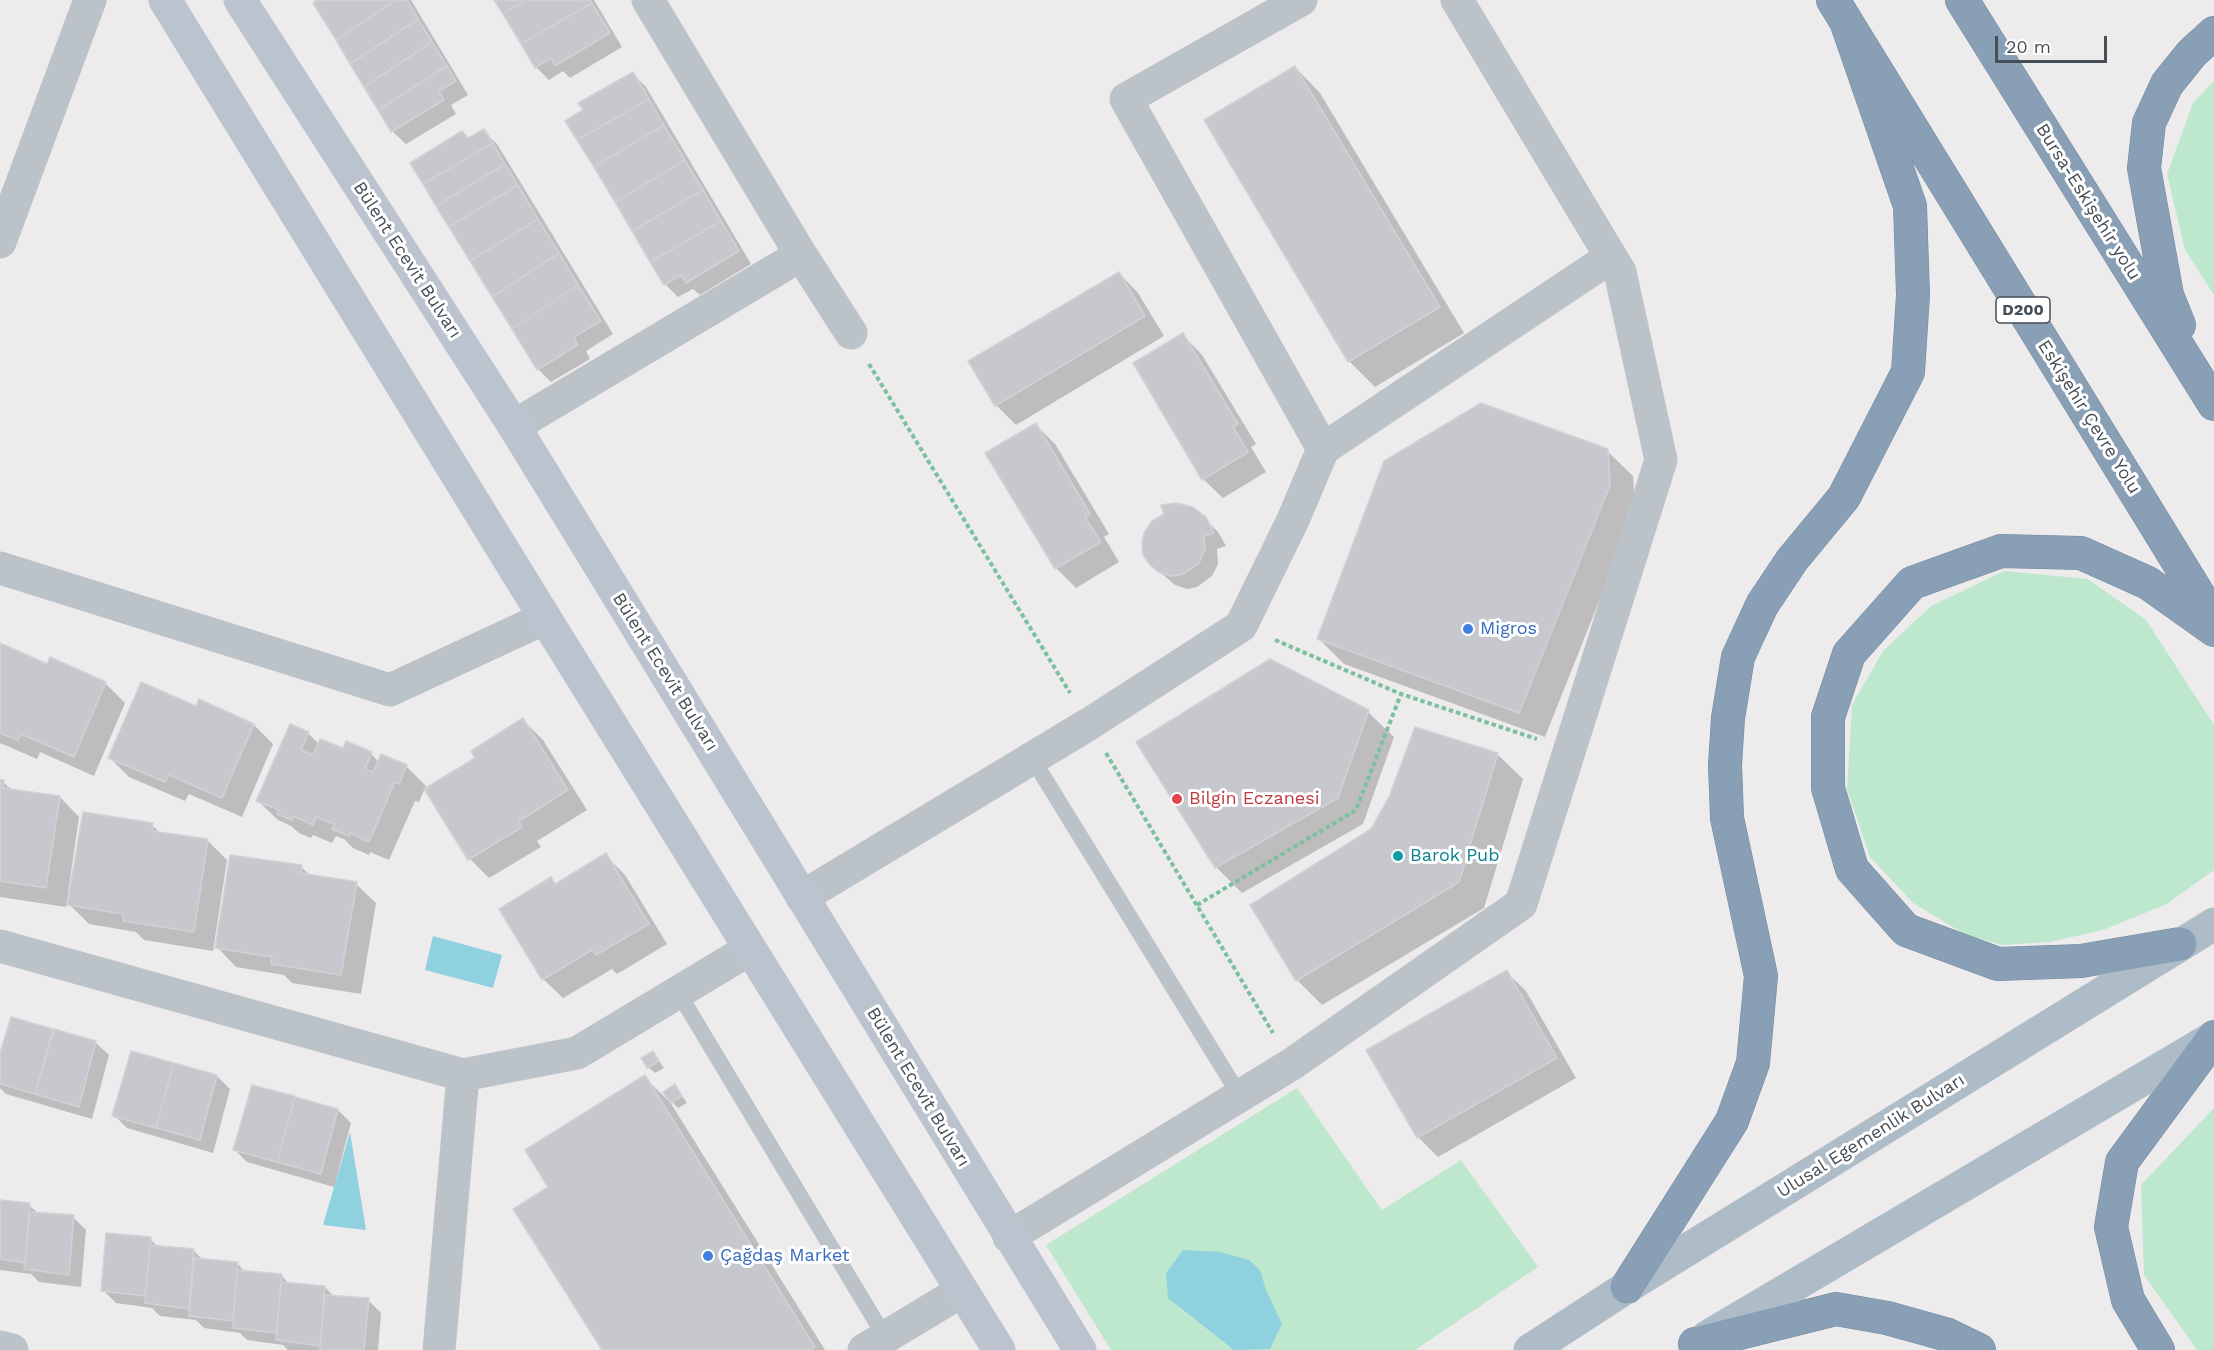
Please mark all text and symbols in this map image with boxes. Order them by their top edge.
scale bar [1998,24,2110,62]
text: 20 m [2006,36,2051,57]
street label: Bursa-Eskişehir yolu [2031,120,2145,284]
street label: Bülent Ecevit Bulvarı [348,178,466,342]
road number: D200 [1996,297,2050,323]
street label: Eskişehir Çevre Yolu [2033,336,2145,498]
street label: Bülent Ecevit Bulvarı [608,589,722,755]
place label: Migros [1480,618,1537,640]
marker: Migros [1461,622,1475,636]
place label: Bilgin Eczanesi [1189,788,1320,810]
marker: Bilgin Eczanesi [1170,792,1184,806]
place label: Barok Pub [1410,845,1500,867]
marker: Barok Pub [1391,849,1405,863]
street label: Bülent Ecevit Bulvarı [862,1003,974,1171]
street label: Ulusal Egemenlik Bulvarı [1773,1069,1969,1203]
place label: Çağdaş Market [720,1245,850,1267]
marker: Çağdaş Market [701,1249,715,1263]

